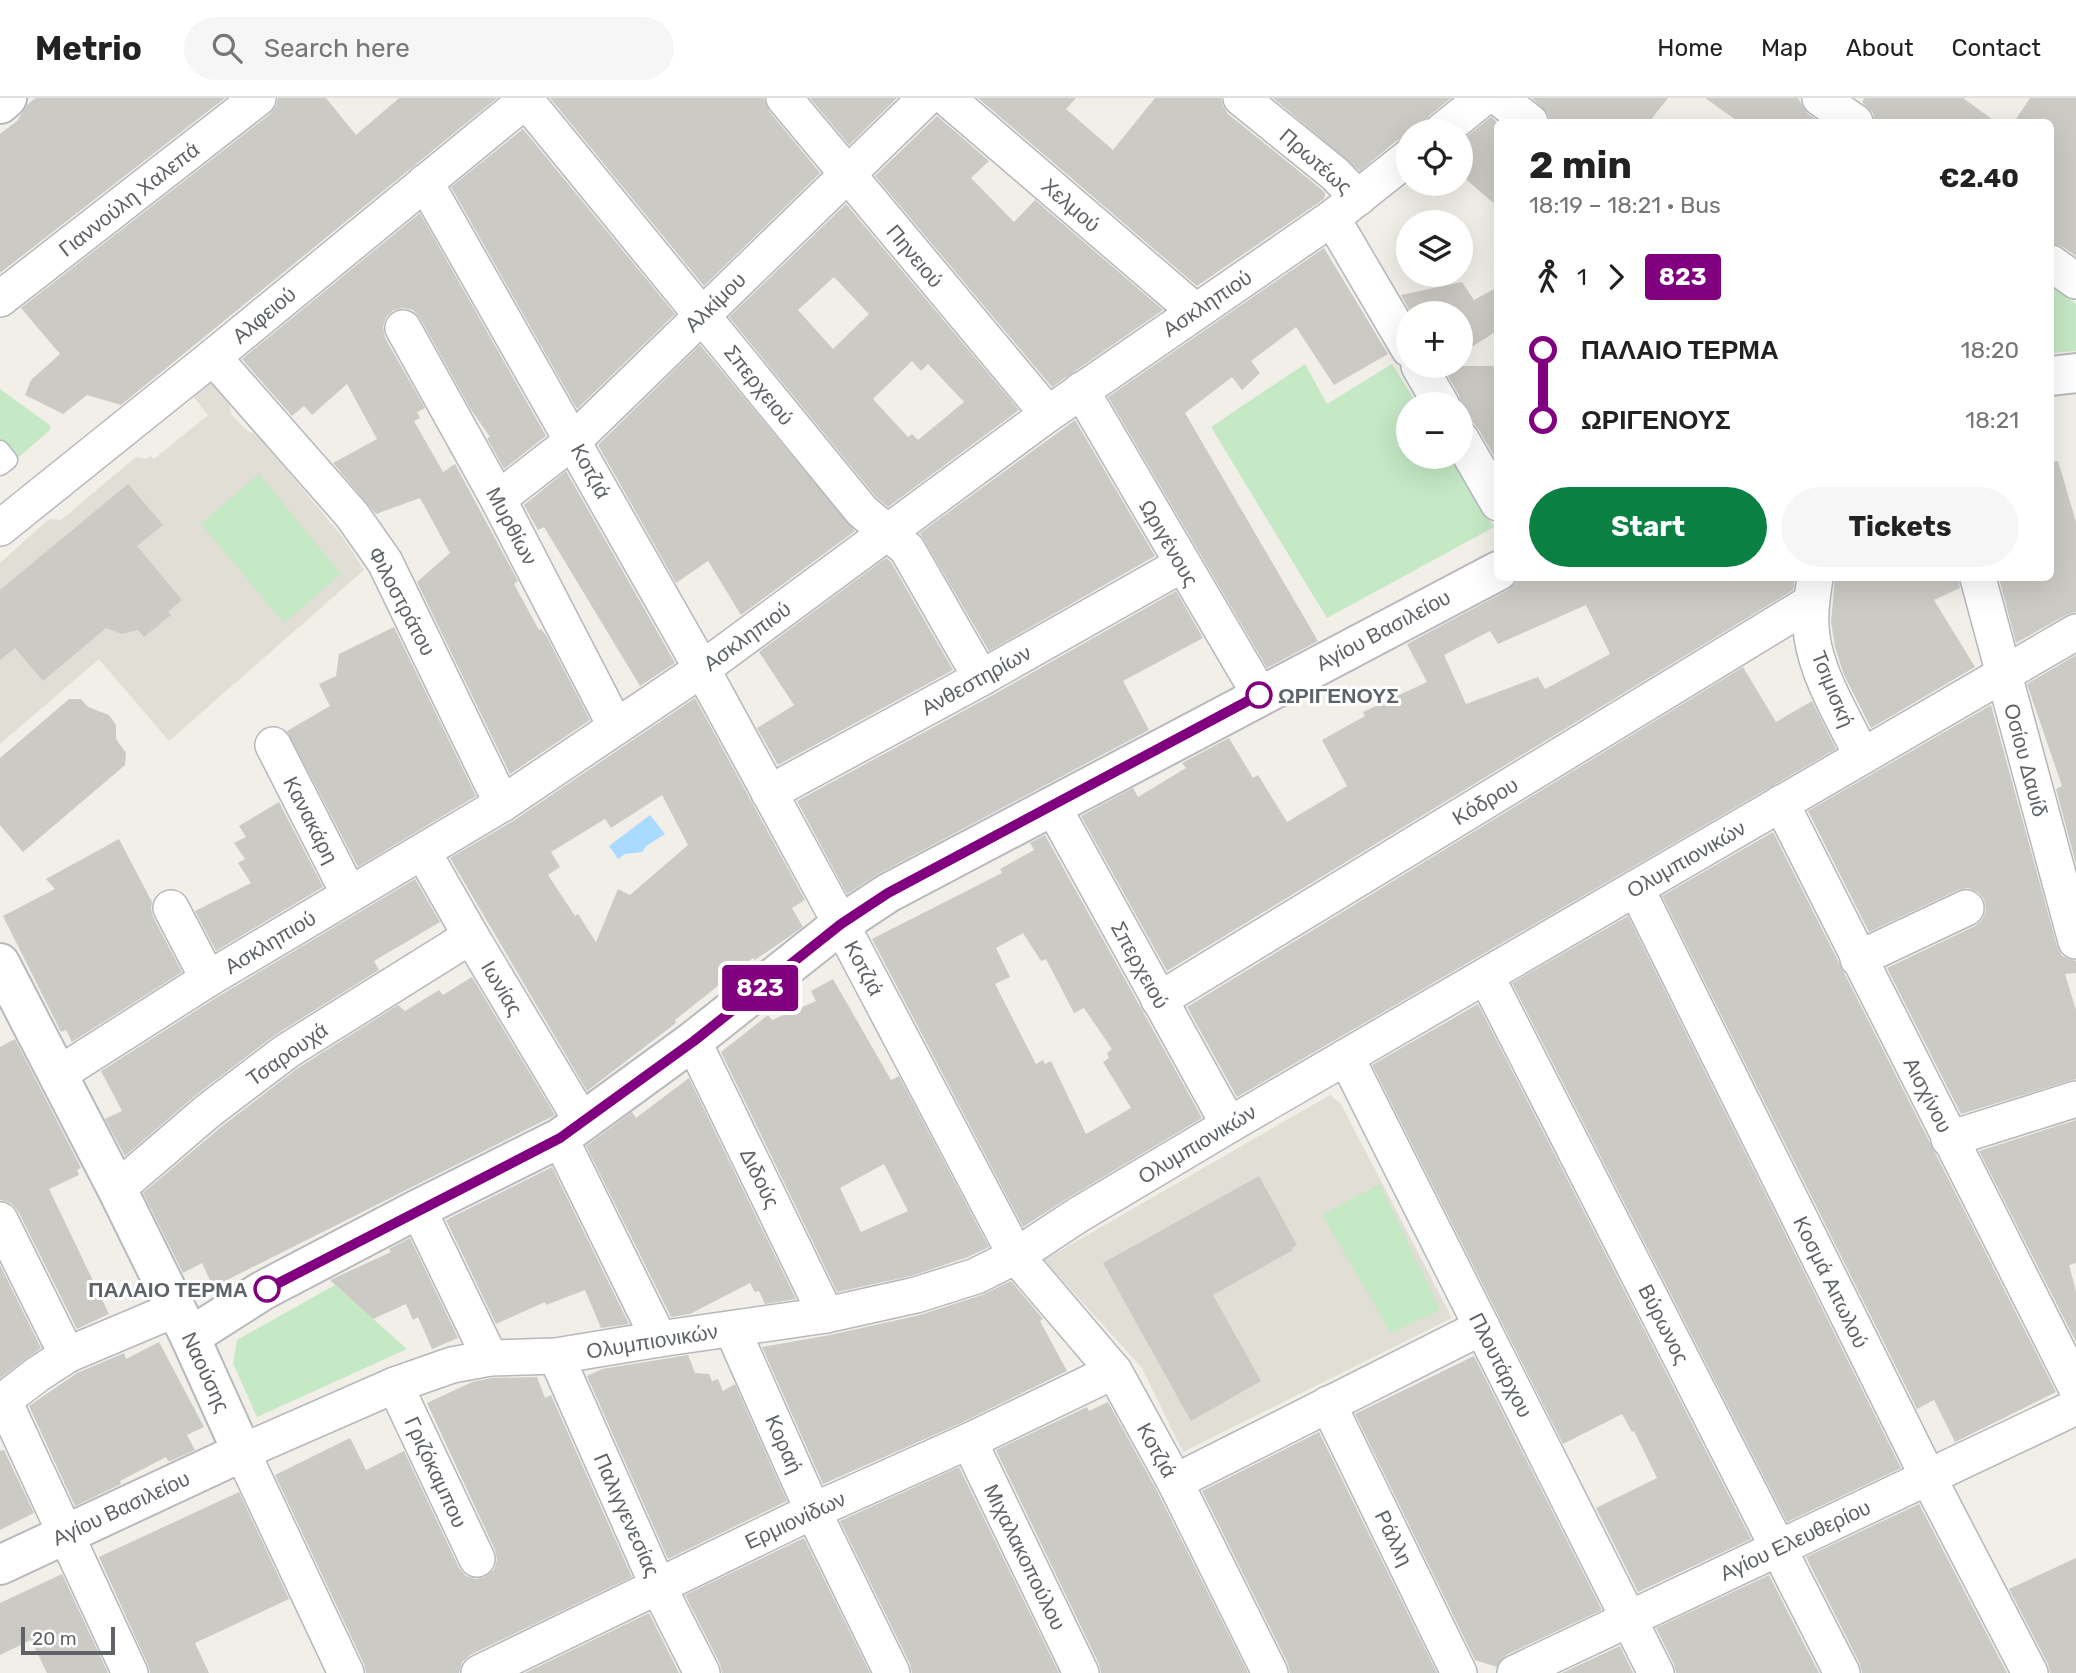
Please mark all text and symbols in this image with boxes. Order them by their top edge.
search box [184,17,674,80]
text: Metrio [35,29,142,68]
icon: search [208,29,246,67]
text: Search here [264,33,410,64]
text: Home [1657,34,1723,62]
text: Map [1761,34,1808,62]
text: About [1846,34,1914,62]
text: Contact [1952,34,2041,62]
map controls [1396,119,1473,469]
button: locate [1396,119,1473,196]
street label: Πρωτέως [1275,123,1357,199]
street label: Γιαννούλη Χαλεπά [54,136,204,262]
text: 2 min [1529,142,1632,188]
text: €2.40 [1939,163,2019,194]
street label: Χελμού [1037,173,1105,237]
text: 18:19 – 18:21 · Bus [1529,191,1721,219]
button: layers [1396,210,1473,287]
street label: Πηνειού [881,219,949,293]
icon: walk [1529,258,1567,296]
icon: forward [1597,258,1635,296]
text: 1 [1577,263,1587,291]
text: 823 [1659,263,1707,291]
street label: Ασκληπιού [1158,264,1256,342]
street label: Αλκίμου [679,267,751,337]
street label: Αλφειού [227,281,301,349]
button: + [1396,301,1473,378]
text: ΠΑΛΑΙΟ ΤΕΡΜΑ [1581,335,1779,366]
text: 18:20 [1961,336,2019,364]
street label: Σπερχειού [719,340,799,430]
button: − [1396,392,1473,469]
text: ΩΡΙΓΕΝΟΥΣ [1581,405,1731,436]
text: 18:21 [1965,406,2019,434]
street label: Κοτζιά [566,439,616,503]
street label: Μυρθίων [481,483,543,569]
button: Start [1529,487,1767,567]
button: Tickets [1781,487,2019,567]
street label: Ωριγένους [1134,495,1204,591]
street label: Φιλοστράτου [363,542,441,660]
street label: Αγίου Βασιλείου [1312,584,1454,676]
street label: Ασκληπιού [698,596,796,676]
street label: Ανθεστηρίων [917,640,1035,720]
street label: Τσιμισκή [1806,647,1860,731]
marker: ΩΡΙΓΕΝΟΥΣ [1246,682,1272,708]
place label: ΩΡΙΓΕΝΟΥΣ [1278,683,1399,708]
street label: Οσίου Δαυίδ [1999,701,2053,819]
street label: Κανακάρη [278,772,344,868]
street label: Κόδρου [1448,772,1522,830]
street label: Ολυμπιονικών [1622,815,1750,903]
street label: Ασκληπιού [220,905,320,979]
street label: Σπερχειού [1106,917,1174,1013]
street label: Κοτζιά [839,936,889,1000]
street label: Ιωνίας [476,956,528,1020]
line badge: 823 [720,965,800,1011]
text: 823 [736,974,784,1002]
street label: Τσαρουχά [242,1017,332,1091]
street label: Αισχίνου [1898,1053,1958,1137]
street label: Ολυμπιονικών [1134,1099,1260,1189]
street label: Διδούς [735,1144,785,1212]
street label: Κοσμά Αιτωλού [1788,1212,1874,1352]
marker: ΠΑΛΑΙΟ ΤΕΡΜΑ [254,1276,280,1302]
place label: ΠΑΛΑΙΟ ΤΕΡΜΑ [88,1277,248,1302]
street label: Βύρωνος [1633,1280,1695,1368]
street label: Πλουτάρχου [1464,1308,1538,1422]
street label: Ολυμπιονικών [584,1318,720,1364]
street label: Ναούσης [177,1328,235,1416]
street label: Κοραή [760,1411,808,1477]
street label: Γριζόκαμπου [399,1413,473,1531]
street label: Κοτζιά [1132,1418,1182,1482]
street label: Παλιγγενεσίας [589,1449,665,1581]
street label: Αγίου Βασιλείου [48,1465,194,1551]
street label: Μιχαλακοπούλου [979,1480,1071,1634]
street label: Ερμιονίδων [741,1486,849,1554]
street label: Αγίου Ελευθερίου [1716,1494,1874,1586]
street label: Ράλλη [1370,1506,1418,1570]
scale bar [21,1624,116,1656]
text: 20 m [32,1627,77,1650]

